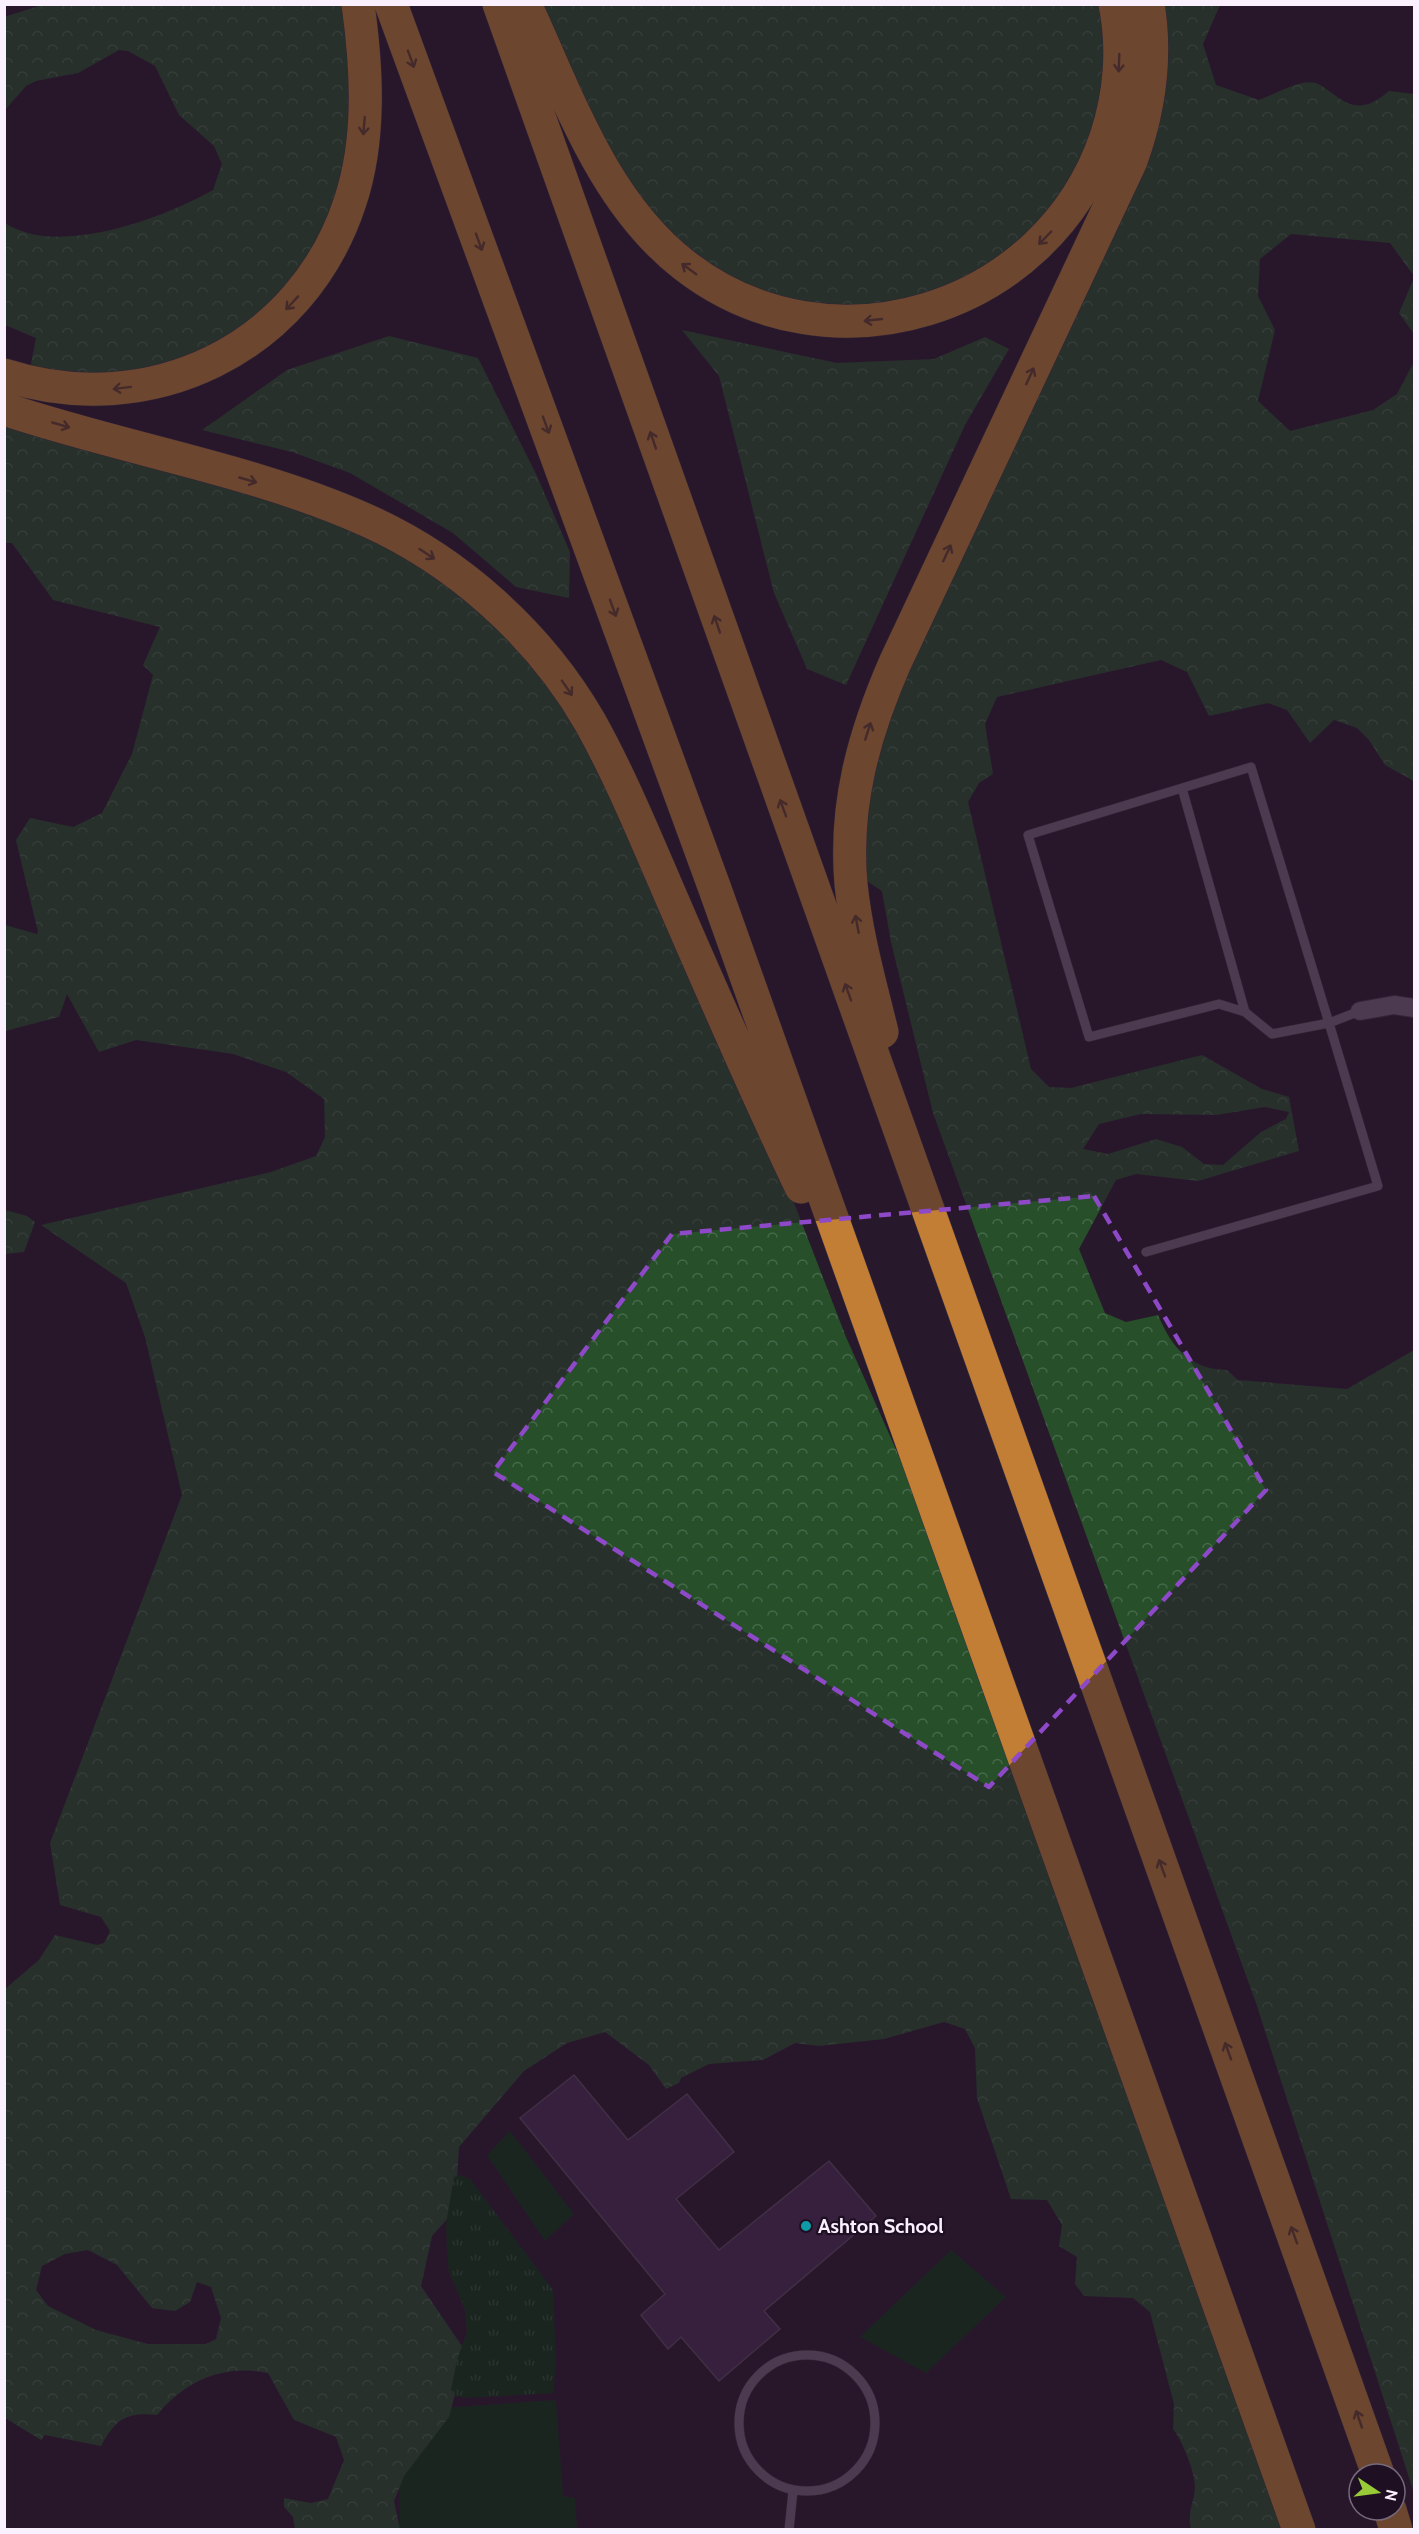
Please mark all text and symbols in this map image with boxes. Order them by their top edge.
one-way arrow [407,50,418,68]
one-way arrow [1114,52,1125,72]
one-way arrow [358,115,369,135]
one-way arrow [1038,230,1052,245]
one-way arrow [474,232,485,251]
one-way arrow [682,262,698,275]
one-way arrow [285,295,299,310]
one-way arrow [863,315,883,326]
one-way arrow [1025,368,1037,386]
one-way arrow [113,383,132,394]
one-way arrow [541,416,552,434]
one-way arrow [51,420,70,432]
one-way arrow [646,431,657,450]
one-way arrow [238,474,257,486]
one-way arrow [942,544,954,562]
one-way arrow [419,548,435,560]
one-way arrow [609,599,620,617]
one-way arrow [711,615,722,634]
one-way arrow [561,679,573,696]
one-way arrow [864,722,875,741]
one-way arrow [776,799,787,818]
one-way arrow [851,914,862,934]
one-way arrow [842,983,853,1002]
one-way arrow [1156,1859,1167,1878]
one-way arrow [1222,2042,1233,2061]
place label: Ashton School [818,2214,943,2238]
marker: Ashton School [799,2219,813,2233]
one-way arrow [1287,2226,1298,2245]
one-way arrow [1352,2410,1363,2429]
north arrow [1347,2462,1407,2522]
text: N [1381,2488,1402,2503]

